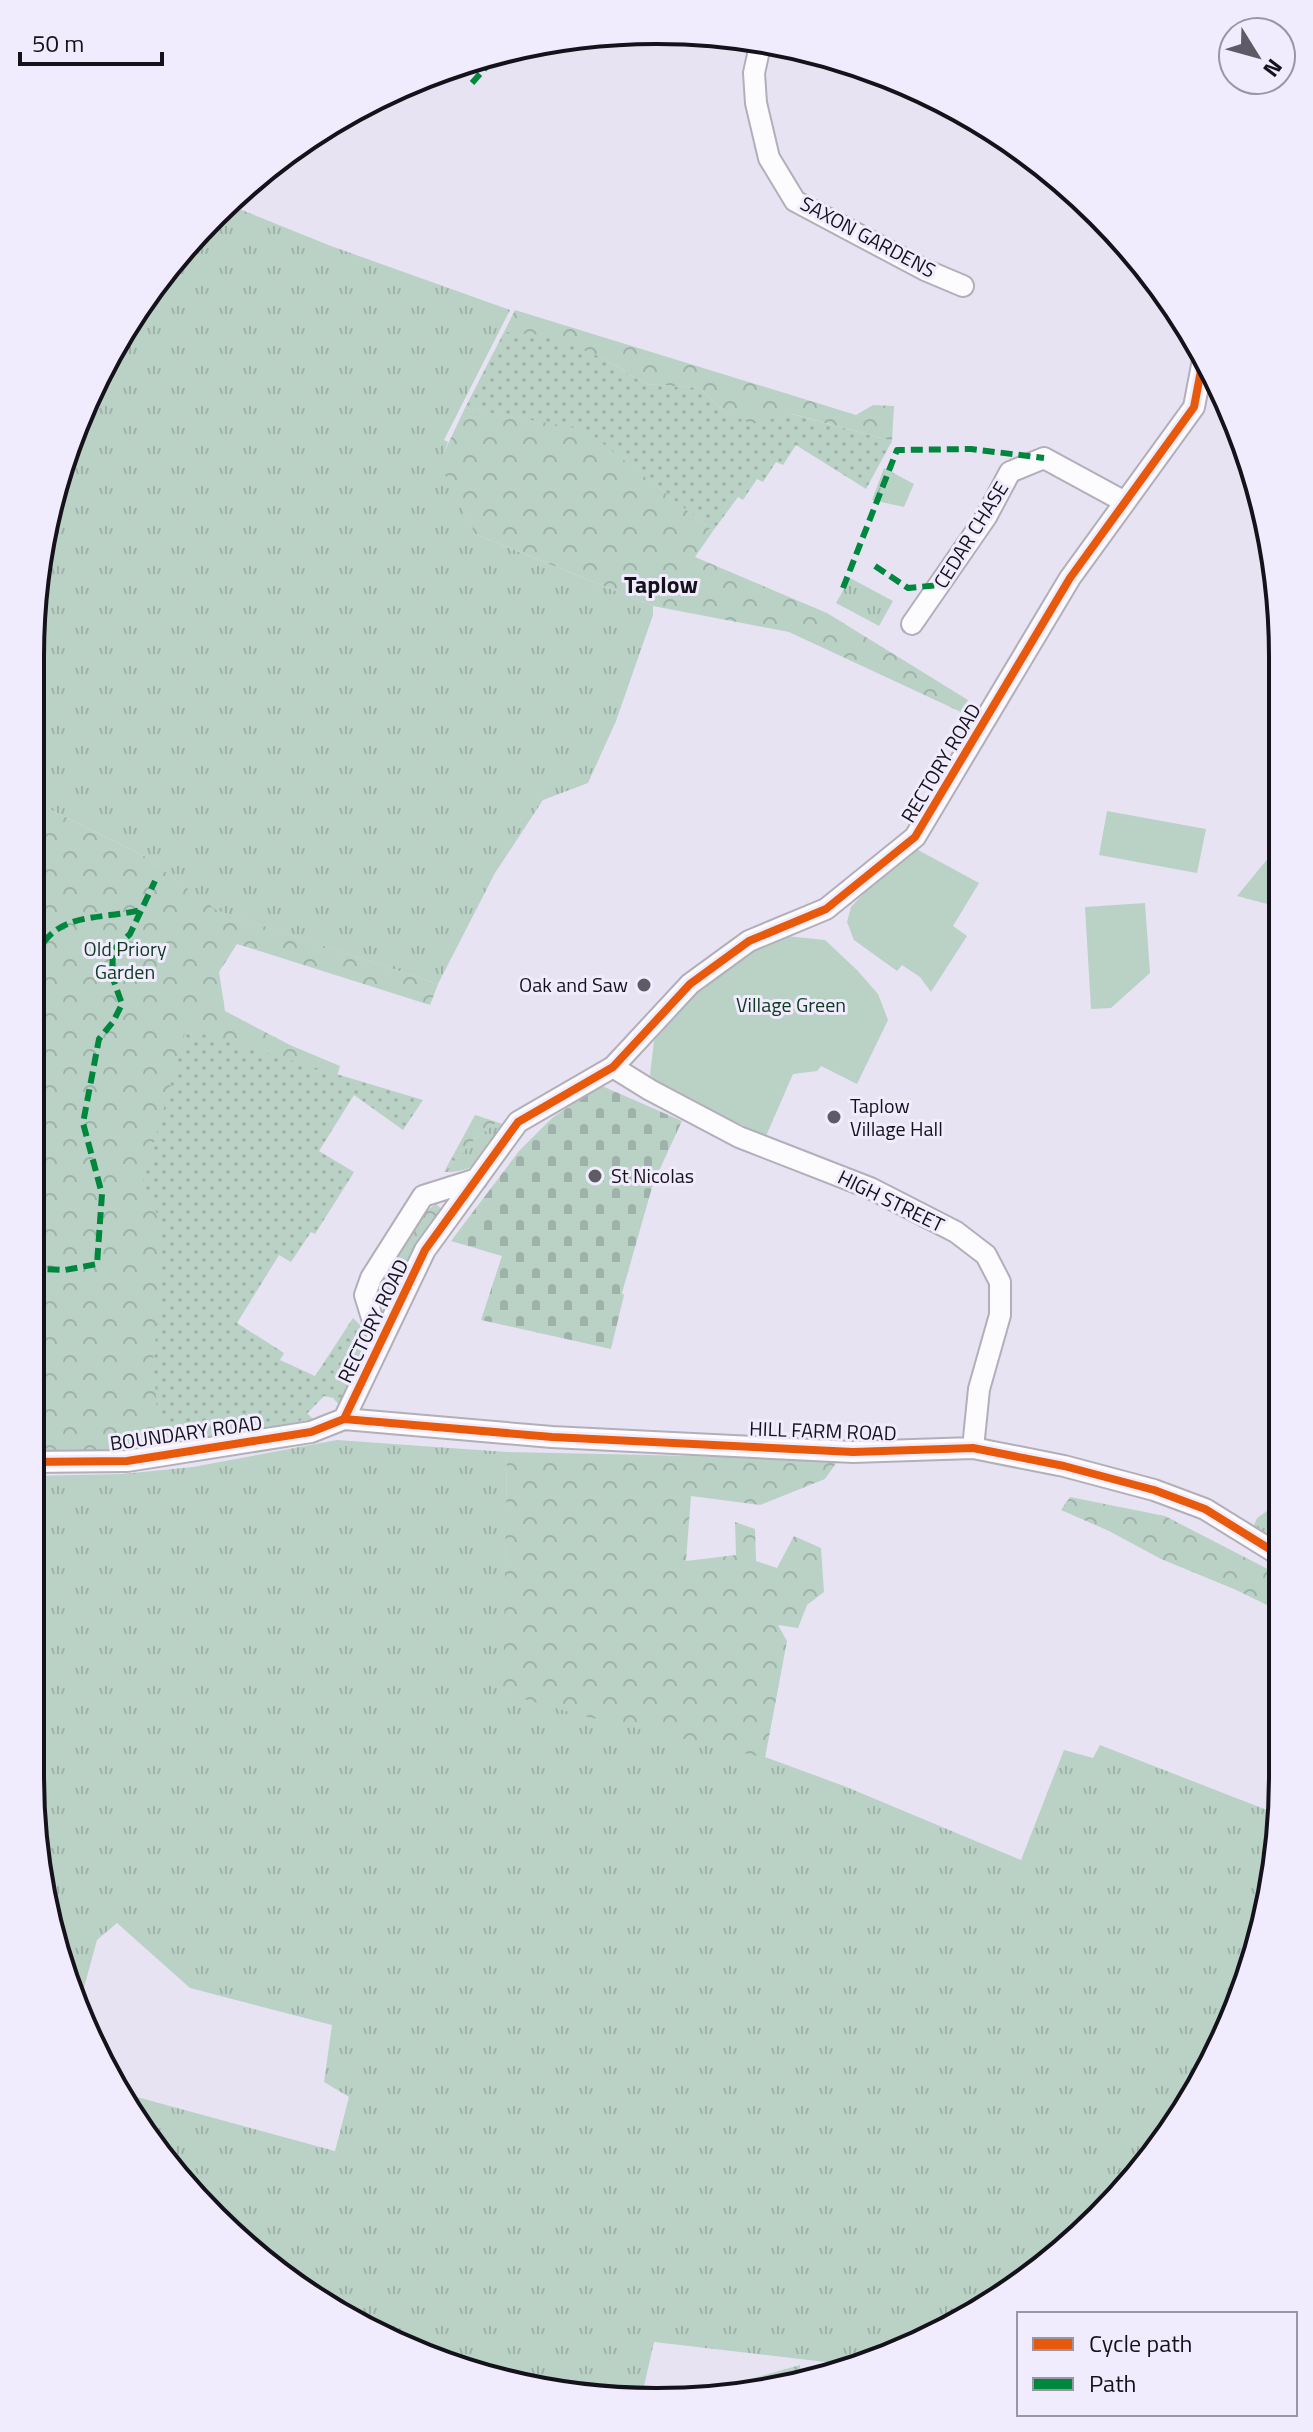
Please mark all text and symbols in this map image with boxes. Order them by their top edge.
scale bar [20,16,162,66]
north arrow [1217,16,1297,96]
text: 50 m [32,25,84,61]
text: N [1255,52,1291,84]
street label: SAXON GARDENS [795,188,941,285]
street label: CEDAR CHASE [925,475,1016,594]
district label: Taplow [624,566,698,602]
street label: RECTORY ROAD [893,697,989,828]
park label: Old Priory Garden [83,933,167,987]
place label: Oak and Saw [519,969,628,1000]
marker: Oak and Saw [635,976,653,994]
park label: Village Green [736,989,846,1020]
place label: Taplow Village Hall [850,1090,943,1144]
marker: Taplow Village Hall [825,1108,843,1126]
place label: St Nicolas [611,1160,694,1191]
street label: HIGH STREET [833,1161,950,1240]
marker: St Nicolas [586,1167,604,1185]
street label: RECTORY ROAD [329,1254,416,1388]
street label: BOUNDARY ROAD [108,1406,264,1459]
street label: HILL FARM ROAD [749,1412,897,1449]
legend [1017,2312,1297,2416]
text: Cycle path [1089,2325,1192,2361]
text: Path [1089,2365,1136,2401]

